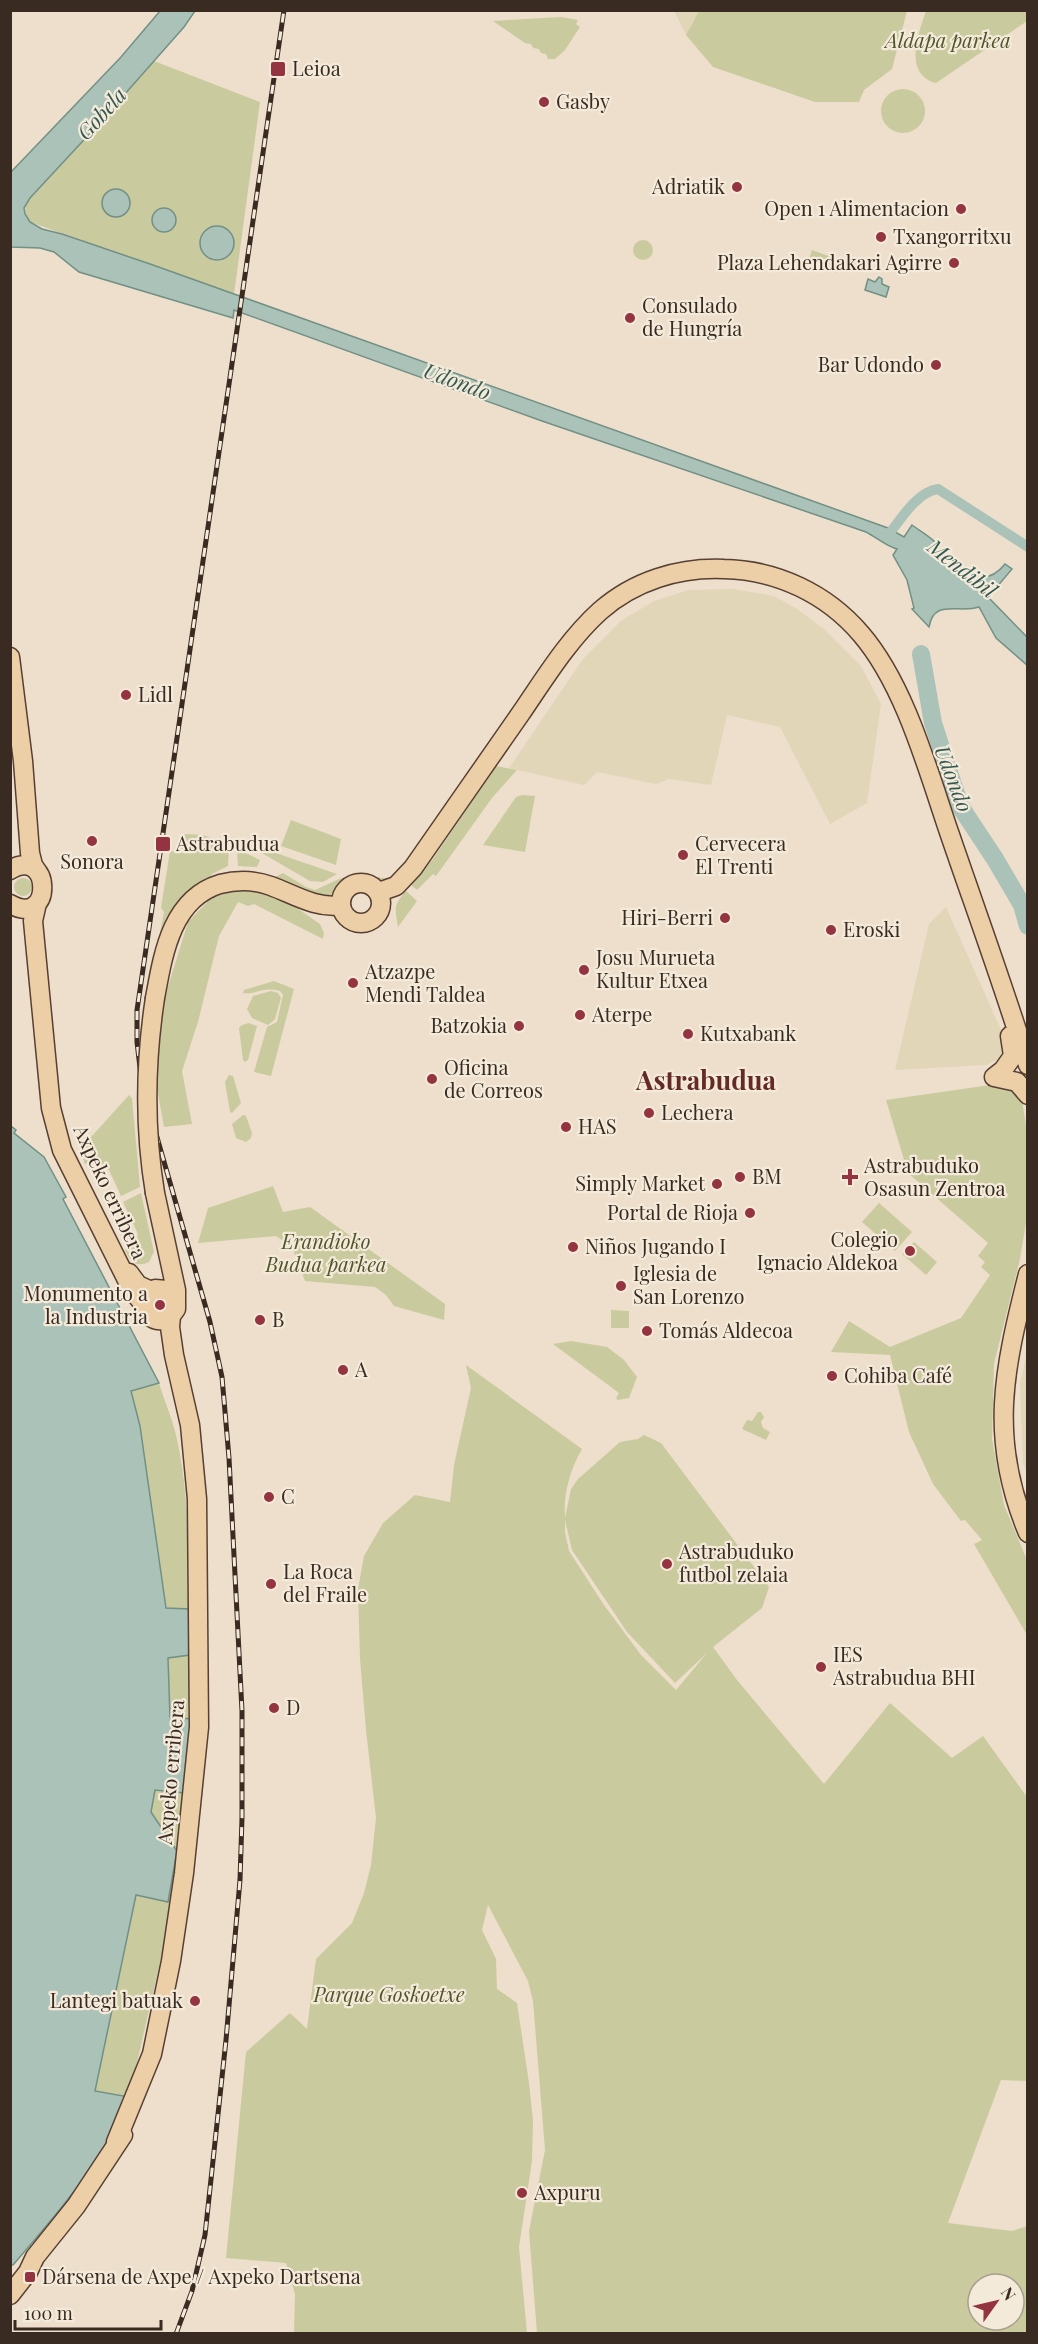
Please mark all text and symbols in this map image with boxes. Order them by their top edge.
park label: Aldapa parkea [883,26,1011,53]
place label: Leioa [292,54,341,81]
marker: Leioa [269,60,287,78]
water label: Gobela [70,80,131,145]
place label: Gasby [556,87,610,114]
marker: Gasby [537,95,551,109]
place label: Adriatik [651,172,725,199]
marker: Adriatik [730,180,744,194]
place label: Open 1 Alimentacion [764,194,949,221]
marker: Open 1 Alimentacion [954,202,968,216]
place label: Txangorritxu [893,222,1012,249]
marker: Txangorritxu [874,230,888,244]
place label: Plaza Lehendakari Agirre [717,248,942,275]
marker: Plaza Lehendakari Agirre [947,256,961,270]
place label: Consulado de Hungría [642,291,742,341]
marker: Consulado de Hungría [623,311,637,325]
place label: Bar Udondo [818,350,924,377]
water label: Udondo [420,355,495,405]
marker: Bar Udondo [929,358,943,372]
water label: Mendibil [922,531,1004,604]
place label: Lidl [138,680,173,707]
marker: Lidl [119,688,133,702]
water label: Udondo [929,741,980,816]
place label: Astrabudua [175,829,280,856]
place label: Cervecera El Trenti [695,829,786,879]
marker: Sonora [85,834,99,848]
marker: Astrabudua [154,835,172,853]
place label: Sonora [60,847,124,874]
marker: Cervecera El Trenti [676,848,690,862]
place label: Hiri-Berri [621,903,713,930]
marker: Hiri-Berri [718,911,732,925]
place label: Eroski [843,915,901,942]
marker: Eroski [824,923,838,937]
place label: Josu Murueta Kultur Etxea [595,943,715,993]
place label: Atzazpe Mendi Taldea [364,957,485,1007]
marker: Josu Murueta Kultur Etxea [577,963,591,977]
marker: Atzazpe Mendi Taldea [346,976,360,990]
place label: Aterpe [591,1000,652,1027]
marker: Aterpe [573,1008,587,1022]
place label: Batzokia [430,1011,507,1038]
marker: Batzokia [512,1019,526,1033]
place label: Kutxabank [700,1019,796,1046]
marker: Kutxabank [681,1027,695,1041]
place label: Oficina de Correos [444,1053,543,1103]
district label: Astrabudua [635,1062,776,1097]
marker: Oficina de Correos [425,1072,439,1086]
place label: Lechera [661,1098,733,1125]
marker: Lechera [642,1106,656,1120]
place label: HAS [578,1112,617,1139]
street label: Axpeko erribera [68,1119,154,1263]
marker: HAS [559,1120,573,1134]
place label: Astrabuduko Osasun Zentroa [863,1151,1006,1201]
place label: BM [752,1162,782,1189]
marker: Astrabuduko Osasun Zentroa [841,1168,859,1186]
place label: Simply Market [575,1169,706,1196]
marker: BM [733,1170,747,1184]
marker: Simply Market [710,1177,724,1191]
place label: Portal de Rioja [607,1198,738,1225]
marker: Portal de Rioja [743,1206,757,1220]
place label: Colegio Ignacio Aldekoa [757,1225,898,1275]
park label: Erandioko Budua parkea [264,1227,387,1277]
place label: Niños Jugando I [585,1232,726,1259]
marker: Niños Jugando I [566,1240,580,1254]
marker: Colegio Ignacio Aldekoa [903,1244,917,1258]
place label: Iglesia de San Lorenzo [633,1259,744,1309]
place label: Monumento a la Industria [24,1279,148,1329]
marker: Iglesia de San Lorenzo [614,1279,628,1293]
marker: Monumento a la Industria [153,1298,167,1312]
place label: B [272,1305,284,1332]
marker: B [253,1313,267,1327]
place label: Tomás Aldecoa [659,1316,793,1343]
marker: Tomás Aldecoa [640,1324,654,1338]
place label: A [354,1355,368,1382]
place label: Cohiba Café [844,1361,952,1388]
marker: A [336,1363,350,1377]
marker: Cohiba Café [825,1369,839,1383]
place label: C [281,1482,295,1509]
marker: C [262,1490,276,1504]
place label: Astrabuduko futbol zelaia [678,1537,794,1587]
place label: La Roca del Fraile [283,1557,367,1607]
marker: Astrabuduko futbol zelaia [660,1557,674,1571]
marker: La Roca del Fraile [264,1577,278,1591]
place label: IES Astrabudua BHI [832,1640,976,1690]
marker: IES Astrabudua BHI [814,1660,828,1674]
place label: D [286,1693,300,1720]
street label: Axpeko erribera [150,1698,189,1846]
marker: D [267,1701,281,1715]
park label: Parque Goskoetxe [312,1980,465,2007]
place label: Lantegi batuak [50,1986,183,2013]
marker: Lantegi batuak [188,1994,202,2008]
place label: Axpuru [533,2178,601,2205]
marker: Axpuru [515,2186,529,2200]
place label: Dársena de Axpe / Axpeko Dartsena [42,2262,361,2289]
marker: Dársena de Axpe / Axpeko Dartsena [23,2270,37,2284]
north arrow [966,2272,1026,2332]
text: N [997,2283,1021,2304]
scale bar [15,2293,160,2331]
text: 100 m [24,2301,73,2325]

